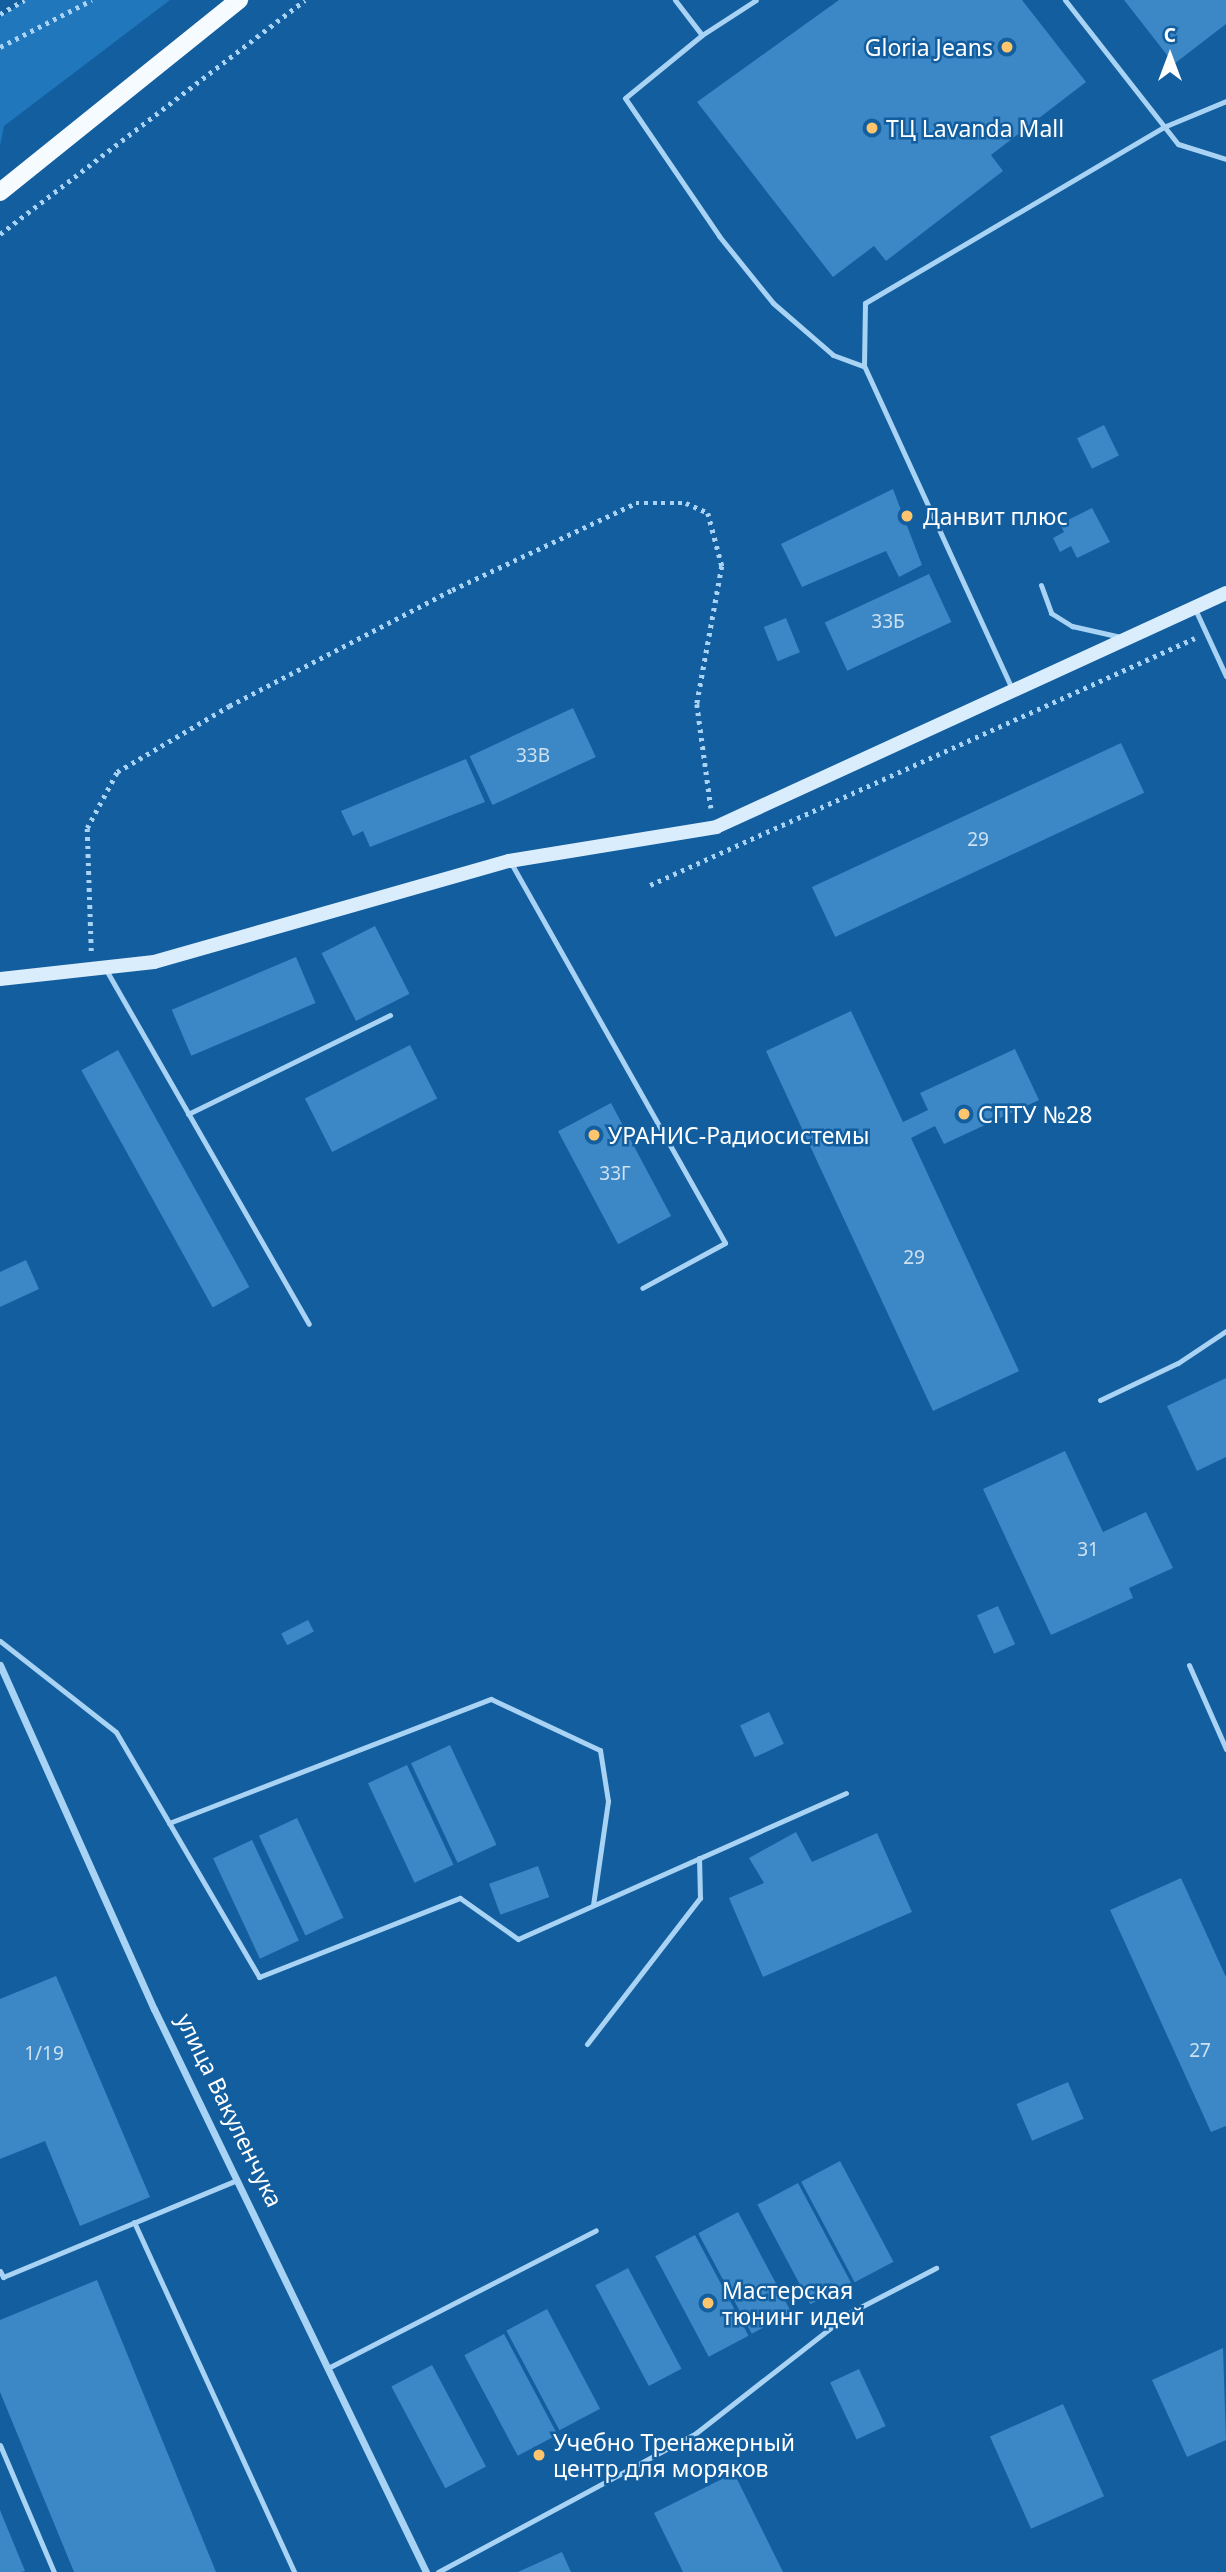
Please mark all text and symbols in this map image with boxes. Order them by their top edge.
north arrow [1135,21,1205,91]
text: С [1164,22,1176,48]
place label: Gloria Jeans [865,33,993,61]
marker: Gloria Jeans [999,39,1015,55]
place label: ТЦ Lavanda Mall [886,114,1064,142]
marker: ТЦ Lavanda Mall [864,120,880,136]
place label: Данвит плюс [923,502,1068,530]
marker: Данвит плюс [897,506,917,526]
house number: 33Б [871,611,905,633]
house number: 33В [516,745,550,767]
house number: 29 [967,829,989,851]
place label: СПТУ №28 [978,1100,1092,1128]
marker: СПТУ №28 [956,1106,972,1122]
place label: УРАНИС-Радиосистемы [608,1121,869,1149]
marker: УРАНИС-Радиосистемы [586,1127,602,1143]
house number: 33Г [599,1163,631,1185]
house number: 29 [903,1247,925,1269]
house number: 31 [1077,1539,1099,1561]
street label: улица Вакуленчука [171,2009,289,2211]
house number: 27 [1189,2040,1211,2062]
house number: 1/19 [24,2043,64,2065]
place label: Мастерская тюнинг идей [722,2276,865,2330]
marker: Мастерская тюнинг идей [700,2295,716,2311]
place label: Учебно Тренажерный центр для моряков [553,2428,795,2482]
marker: Учебно Тренажерный центр для моряков [531,2447,547,2463]

